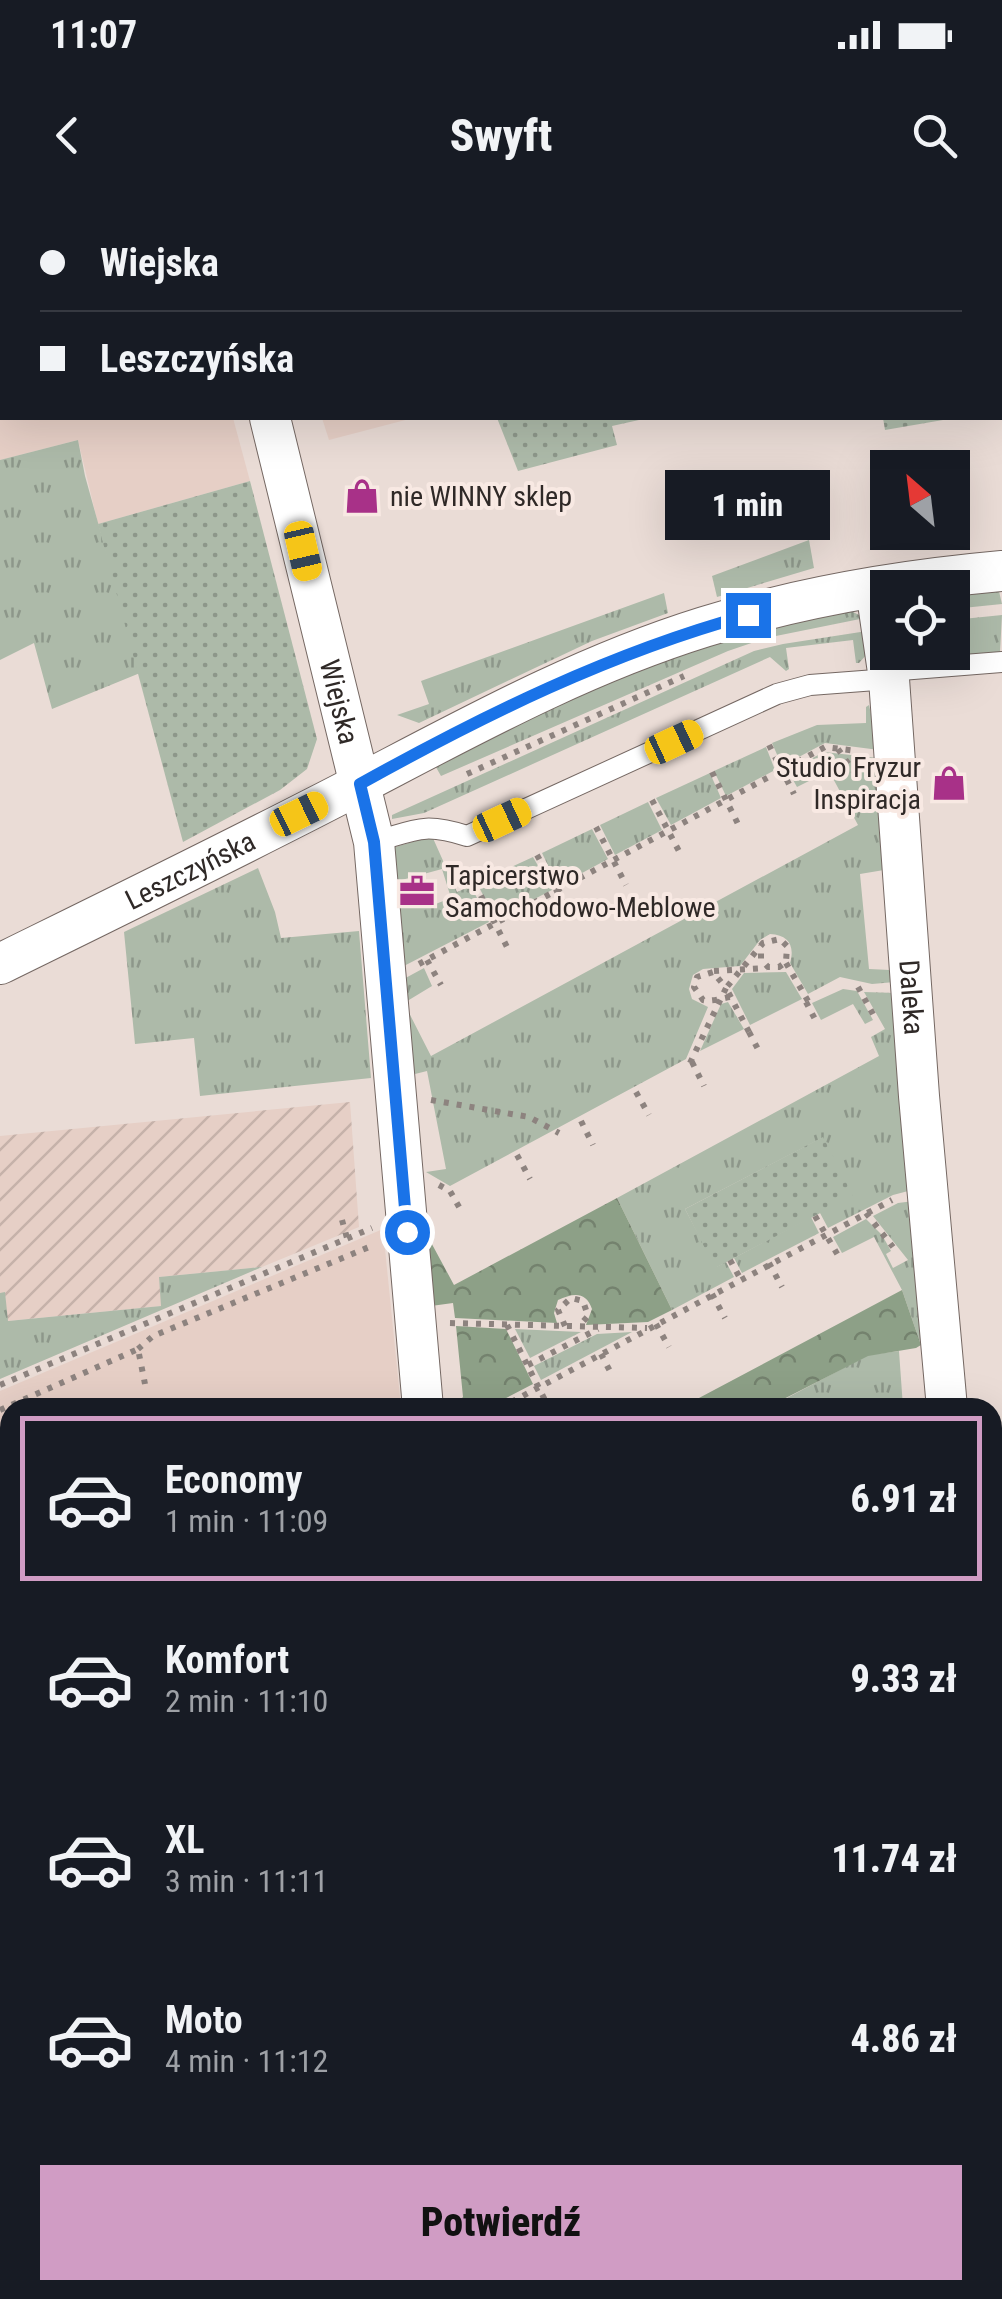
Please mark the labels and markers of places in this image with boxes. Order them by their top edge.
shop icon: nie WINNY sklep [343,477,381,515]
place label: nie WINNY sklep [390,480,572,513]
place label: Studio Fryzur Inspiracja [776,751,921,816]
shop icon: Studio Fryzur Inspiracja [930,764,968,802]
place label: Tapicerstwo Samochodowo-Meblowe [445,859,716,924]
office icon: Tapicerstwo Samochodowo-Meblowe [398,872,436,910]

